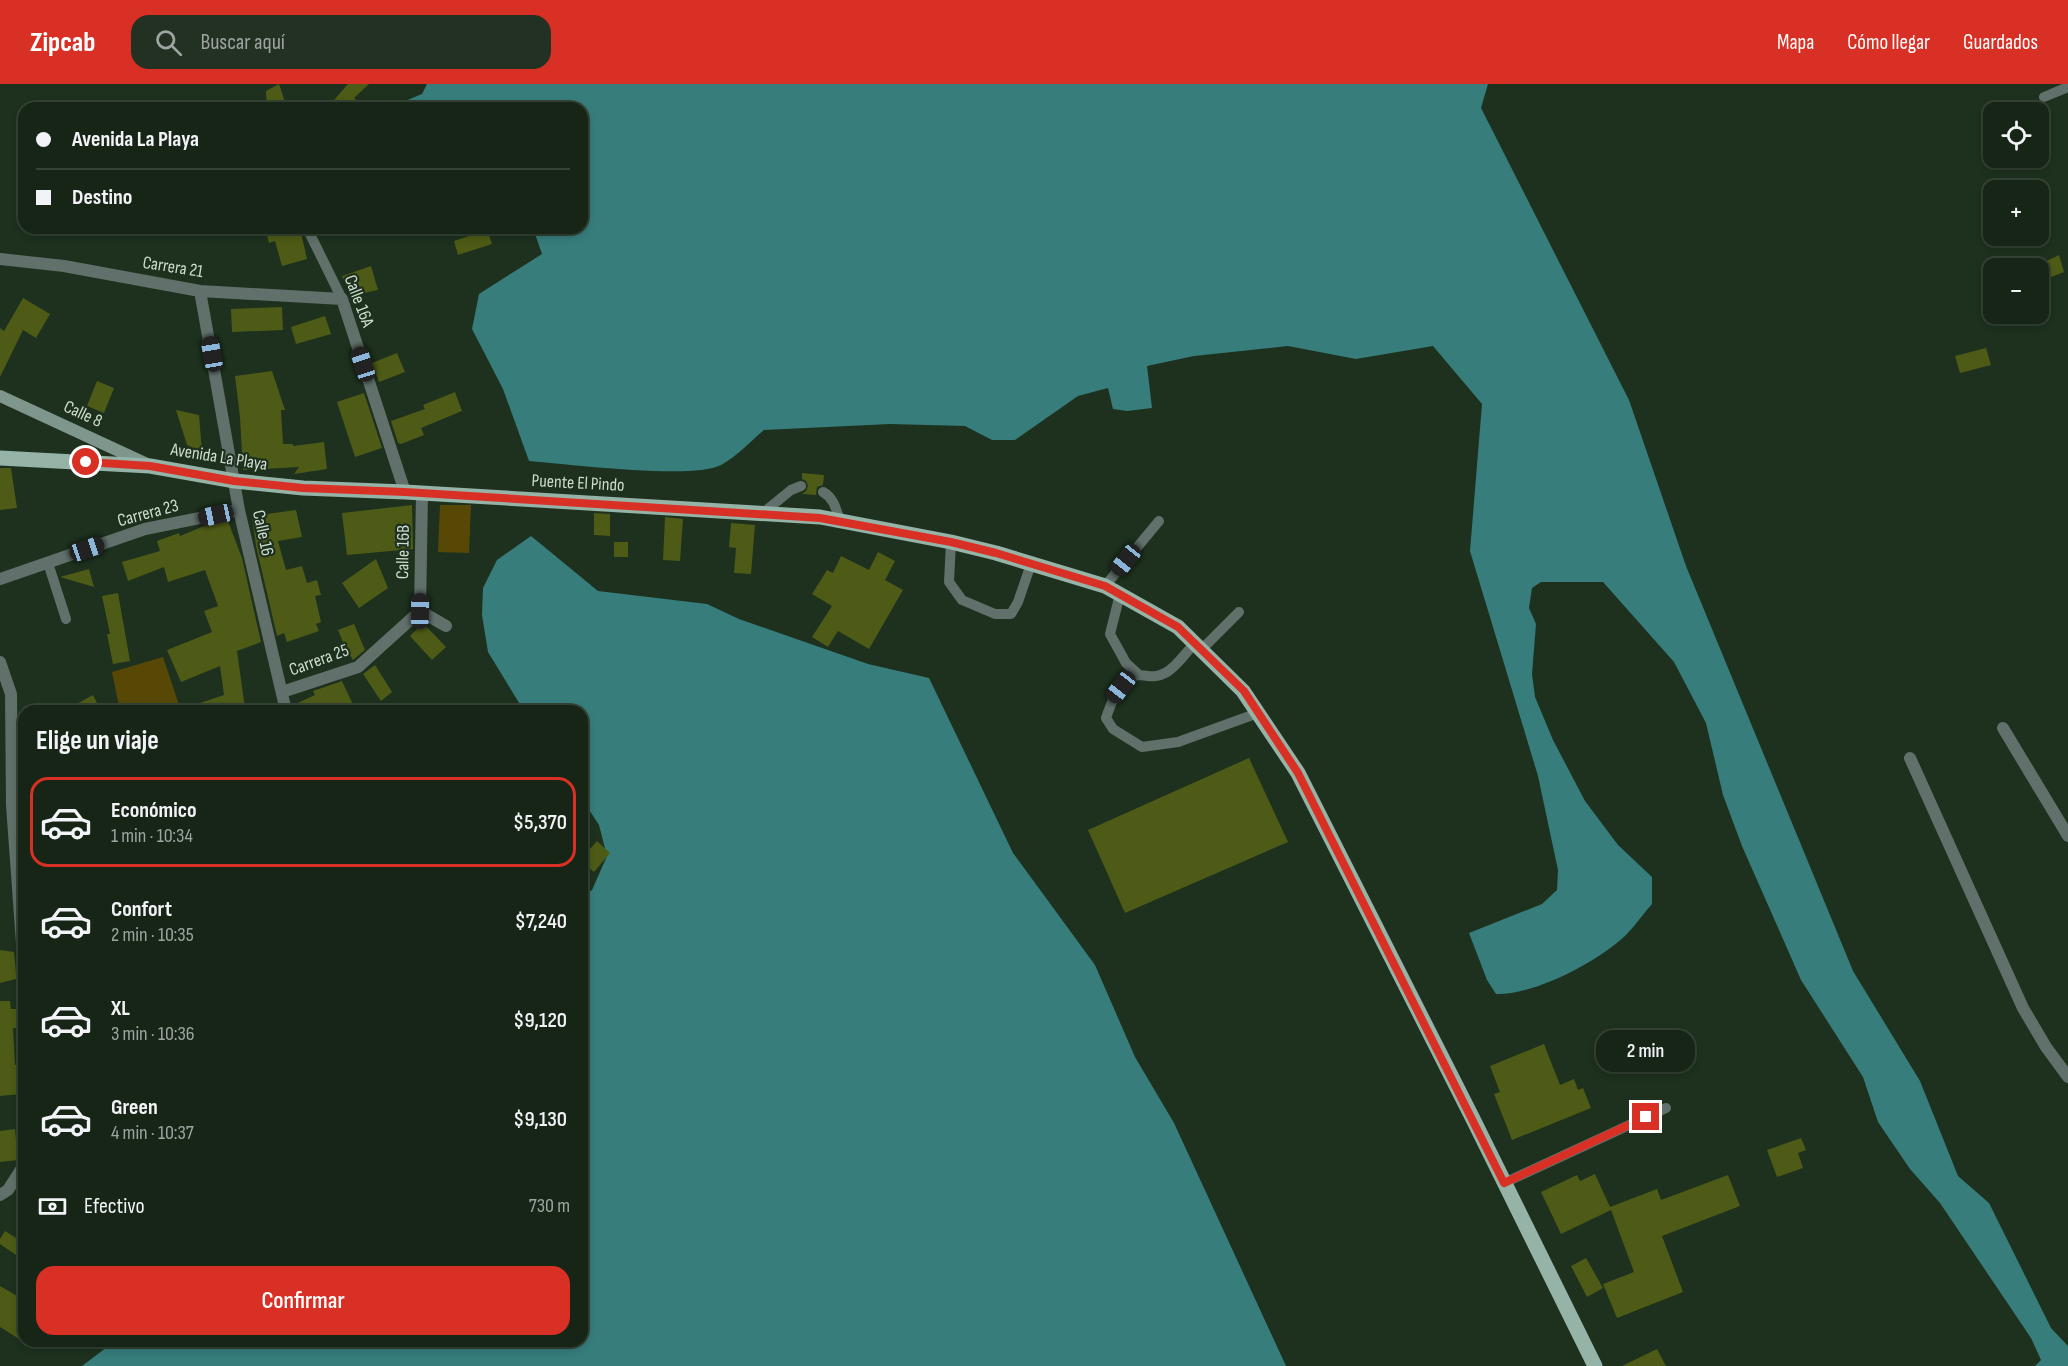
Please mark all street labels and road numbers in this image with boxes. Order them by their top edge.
street label: Carrera 21 [141,252,205,282]
street label: Calle 16A [340,272,379,330]
street label: Calle 8 [60,396,106,432]
street label: Avenida La Playa [168,439,269,475]
street label: Puente El Pindo [531,470,625,496]
street label: Carrera 23 [115,495,181,531]
street label: Calle 16 [248,508,278,558]
street label: Calle 16B [392,525,414,579]
street label: Carrera 25 [286,640,352,680]

